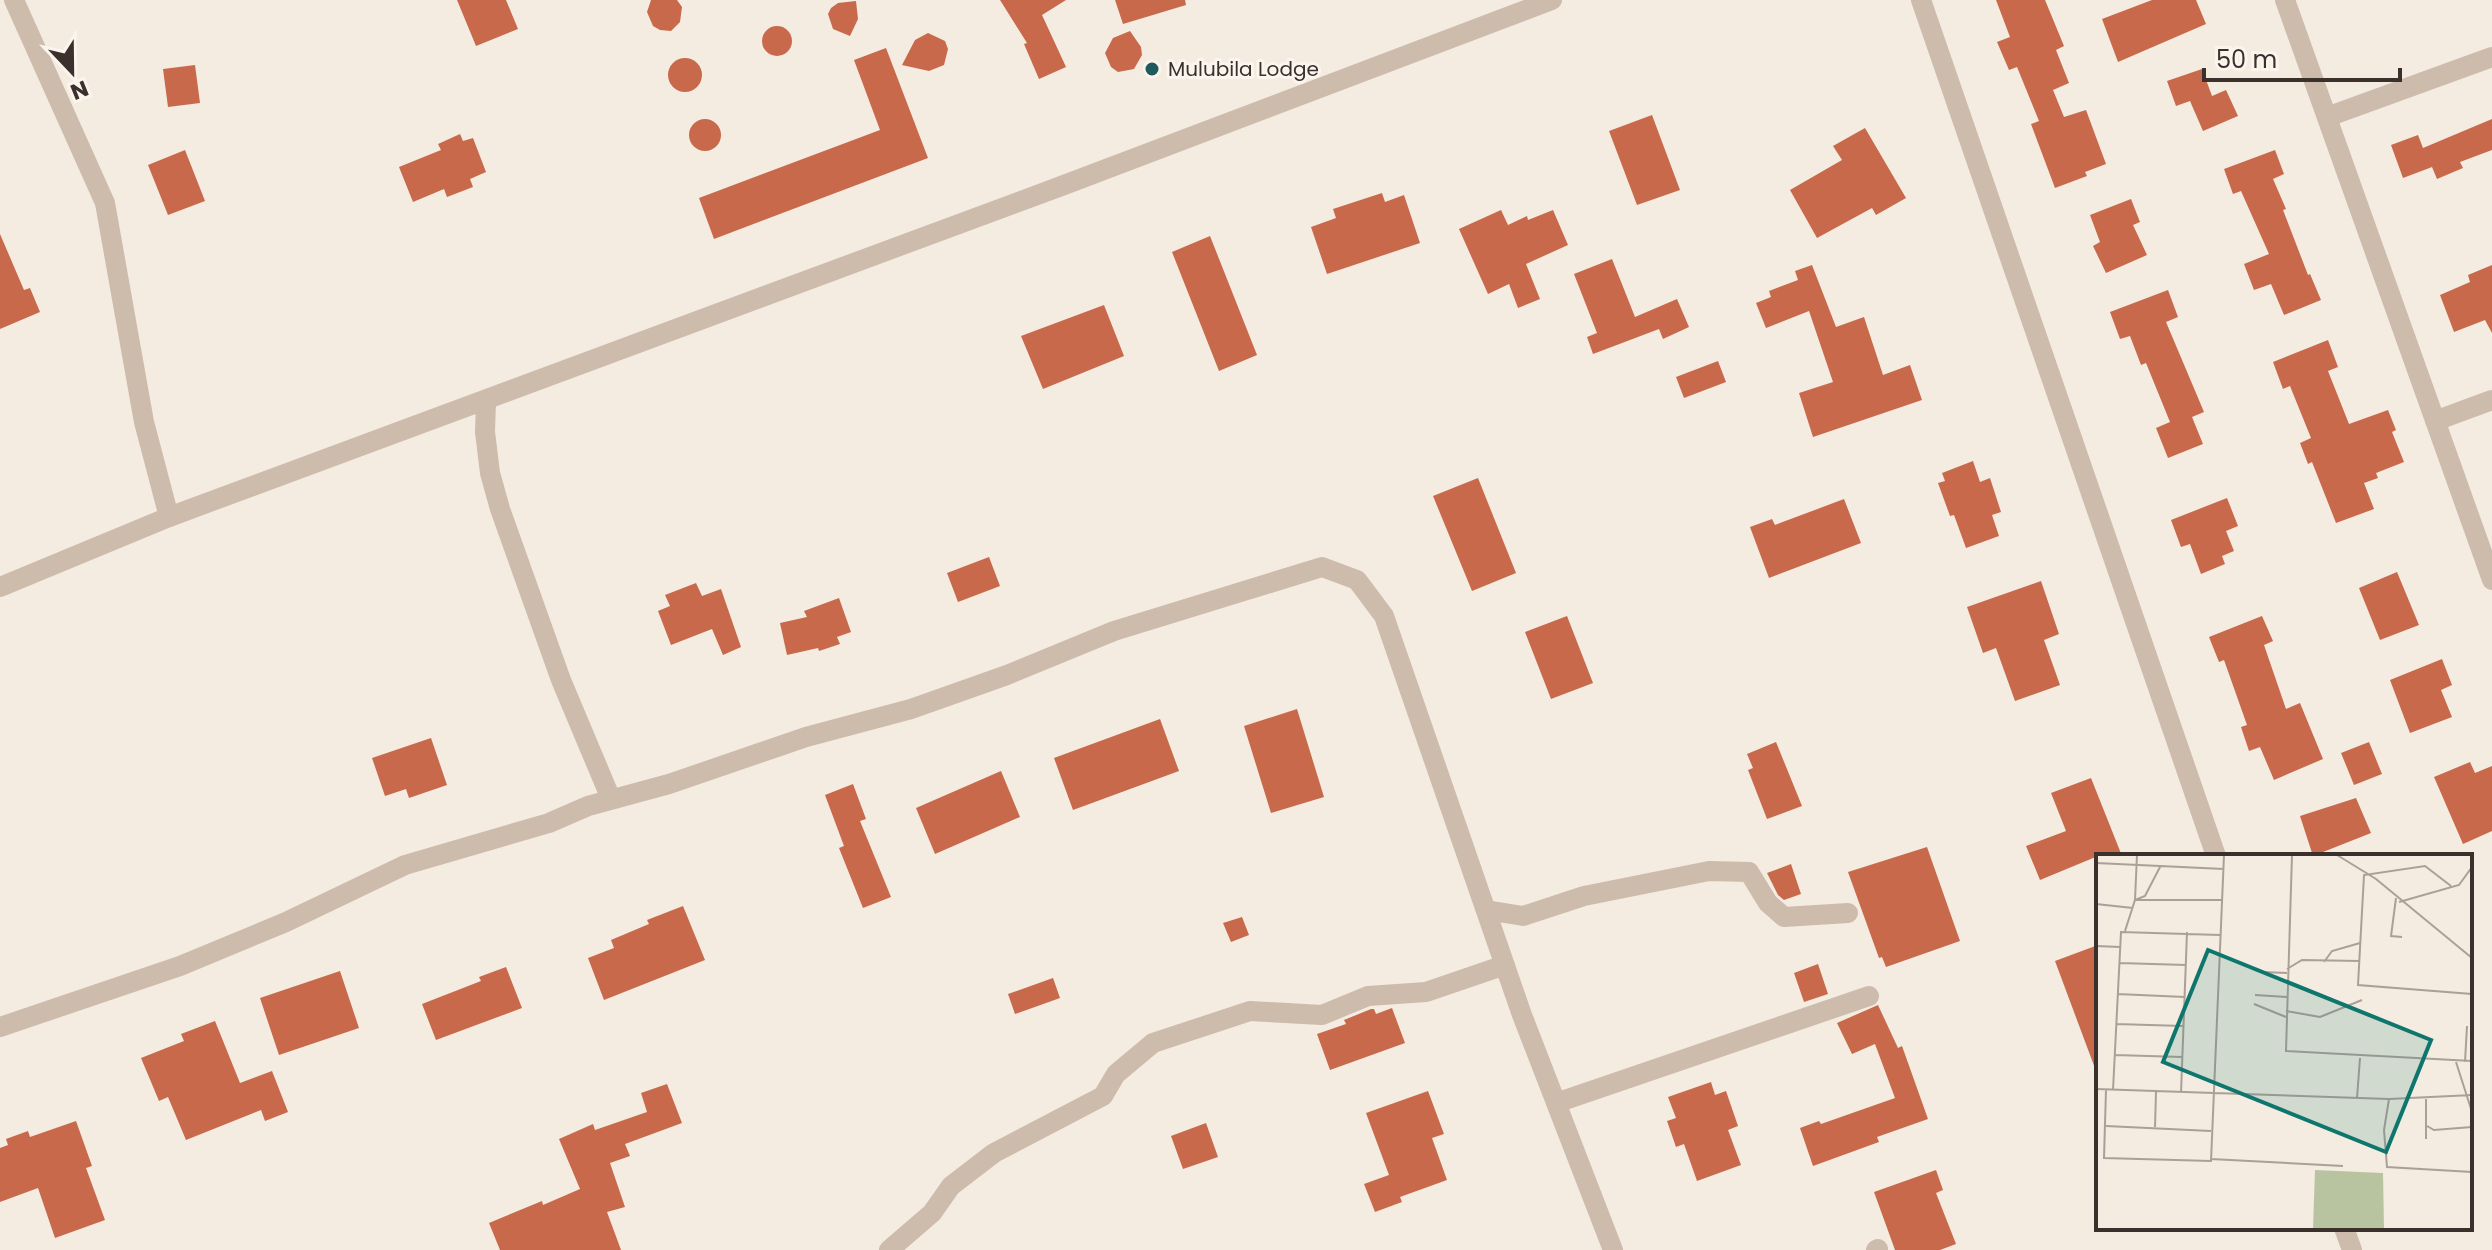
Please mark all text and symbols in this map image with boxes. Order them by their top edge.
north arrow [32,32,112,112]
scale bar [2204,32,2400,82]
text: 50 m [2216,43,2277,76]
place label: Mulubila Lodge [1168,55,1319,83]
marker: Mulubila Lodge [1143,60,1161,78]
text: N [66,73,93,108]
inset map [2096,854,2472,1230]

